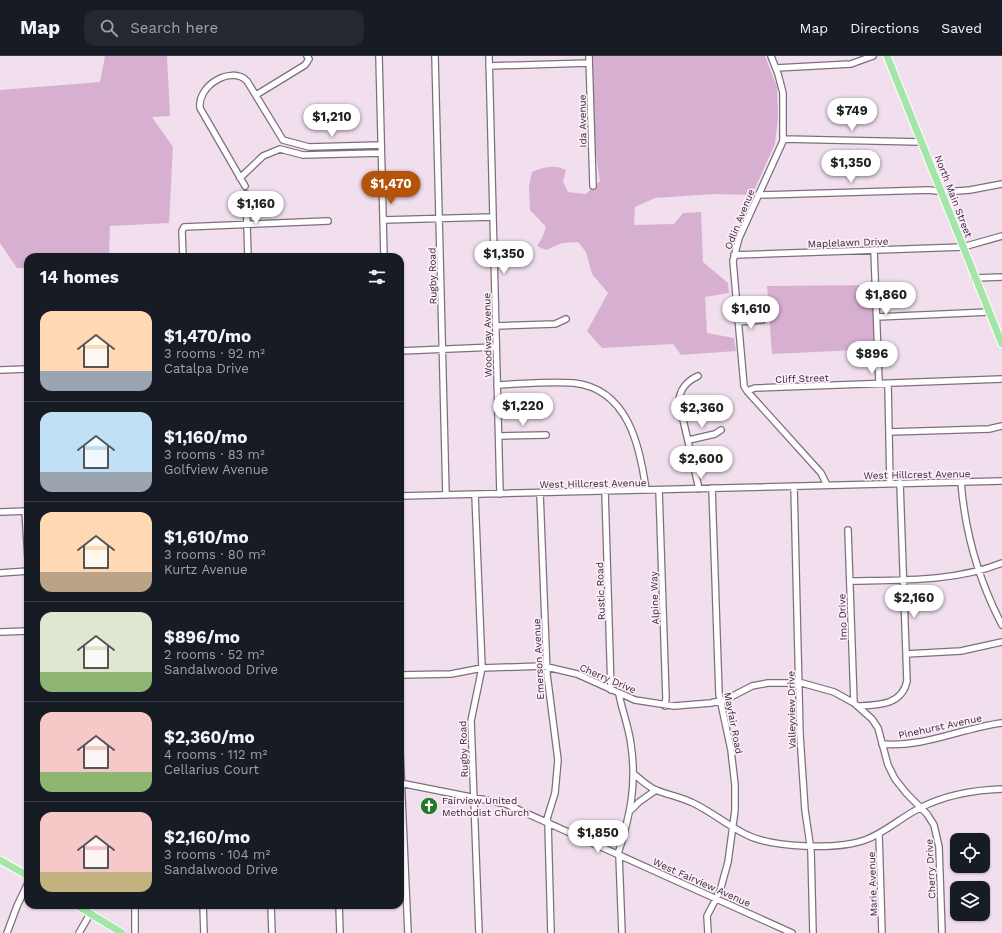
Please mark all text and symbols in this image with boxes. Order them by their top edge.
search box [84,10,364,46]
text: Map [20,16,60,39]
icon: search [98,17,120,39]
text: Search here [130,19,218,37]
text: Map [800,20,828,36]
text: Directions [850,20,919,36]
text: Saved [941,20,982,36]
street label: Ida Avenue [577,94,588,148]
pin: $749 [828,98,876,132]
text: $749 [836,103,868,118]
pin: $1,210 [299,104,365,138]
text: $1,210 [312,109,352,124]
pin: $1,350 [818,150,884,184]
street label: North Main Street [933,153,975,240]
text: $1,350 [830,155,872,170]
pin: $1,470 [358,171,424,205]
text: $1,470 [370,176,412,191]
street label: Odlin Avenue [722,187,757,251]
pin: $1,160 [223,191,289,225]
text: $1,160 [237,196,275,211]
street label: Maplelawn Drive [808,236,889,249]
pin: $1,350 [471,241,537,275]
text: $1,350 [483,246,525,261]
street label: Rugby Road [427,247,438,305]
icon: filters [366,266,388,288]
text: 14 homes [40,267,119,287]
pin: $1,860 [853,282,919,316]
text: $1,860 [865,287,907,302]
street label: Woodway Avenue [481,292,494,377]
pin: $1,610 [718,296,784,330]
text: $1,610 [731,301,771,316]
text: $1,470/mo [164,326,251,346]
icon: home [72,327,120,375]
pin: $896 [848,341,896,375]
text: 3 rooms · 92 m² [164,346,265,361]
text: $896 [856,346,888,361]
text: Catalpa Drive [164,361,249,376]
street label: Cliff Street [775,372,830,385]
pin: $1,220 [490,393,556,427]
pin: $2,360 [669,395,735,429]
text: $1,220 [502,398,544,413]
text: $2,360 [680,400,724,415]
text: $1,160/mo [164,427,247,447]
icon: home [72,428,120,476]
pin: $2,600 [668,446,734,480]
text: 3 rooms · 83 m² [164,447,265,462]
text: $2,600 [679,451,723,466]
text: Golfview Avenue [164,462,268,477]
street label: West Hillcrest Avenue [863,468,971,481]
street label: West Hillcrest Avenue [539,477,647,490]
text: $1,610/mo [164,527,249,547]
icon: home [72,528,120,576]
text: 3 rooms · 80 m² [164,547,265,562]
text: Kurtz Avenue [164,562,247,577]
street label: Rustic Road [594,562,607,620]
street label: Alpine Way [648,570,661,625]
pin: $2,160 [881,585,947,619]
text: $2,160 [894,590,934,605]
street label: Imo Drive [836,593,849,641]
street label: Emerson Avenue [531,618,546,700]
text: $896/mo [164,627,240,647]
icon: home [72,628,120,676]
text: 2 rooms · 52 m² [164,647,264,662]
text: Sandalwood Drive [164,662,278,677]
street label: Cherry Drive [578,662,638,695]
street label: Valleyview Drive [785,671,798,749]
street label: Mayfair Road [722,691,745,755]
street label: Pinehurst Avenue [897,712,983,741]
street label: Rugby Road [457,720,470,778]
text: $2,360/mo [164,727,255,747]
icon: home [72,728,120,776]
text: 4 rooms · 112 m² [164,747,267,762]
text: Cellarius Court [164,762,259,777]
place label: Fairview United Methodist Church [442,795,529,818]
church icon: Fairview United Methodist Church [419,796,439,816]
pin: $1,850 [565,820,631,854]
text: $1,850 [577,825,619,840]
text: $2,160/mo [164,827,250,847]
icon: home [72,828,120,876]
map controls [950,833,990,921]
button: locate [950,833,990,873]
street label: Cherry Drive [923,838,938,899]
text: 3 rooms · 104 m² [164,847,270,862]
street label: Marie Avenue [866,851,879,917]
street label: West Fairview Avenue [651,856,753,909]
text: Sandalwood Drive [164,862,278,877]
button: layers [950,881,990,921]

